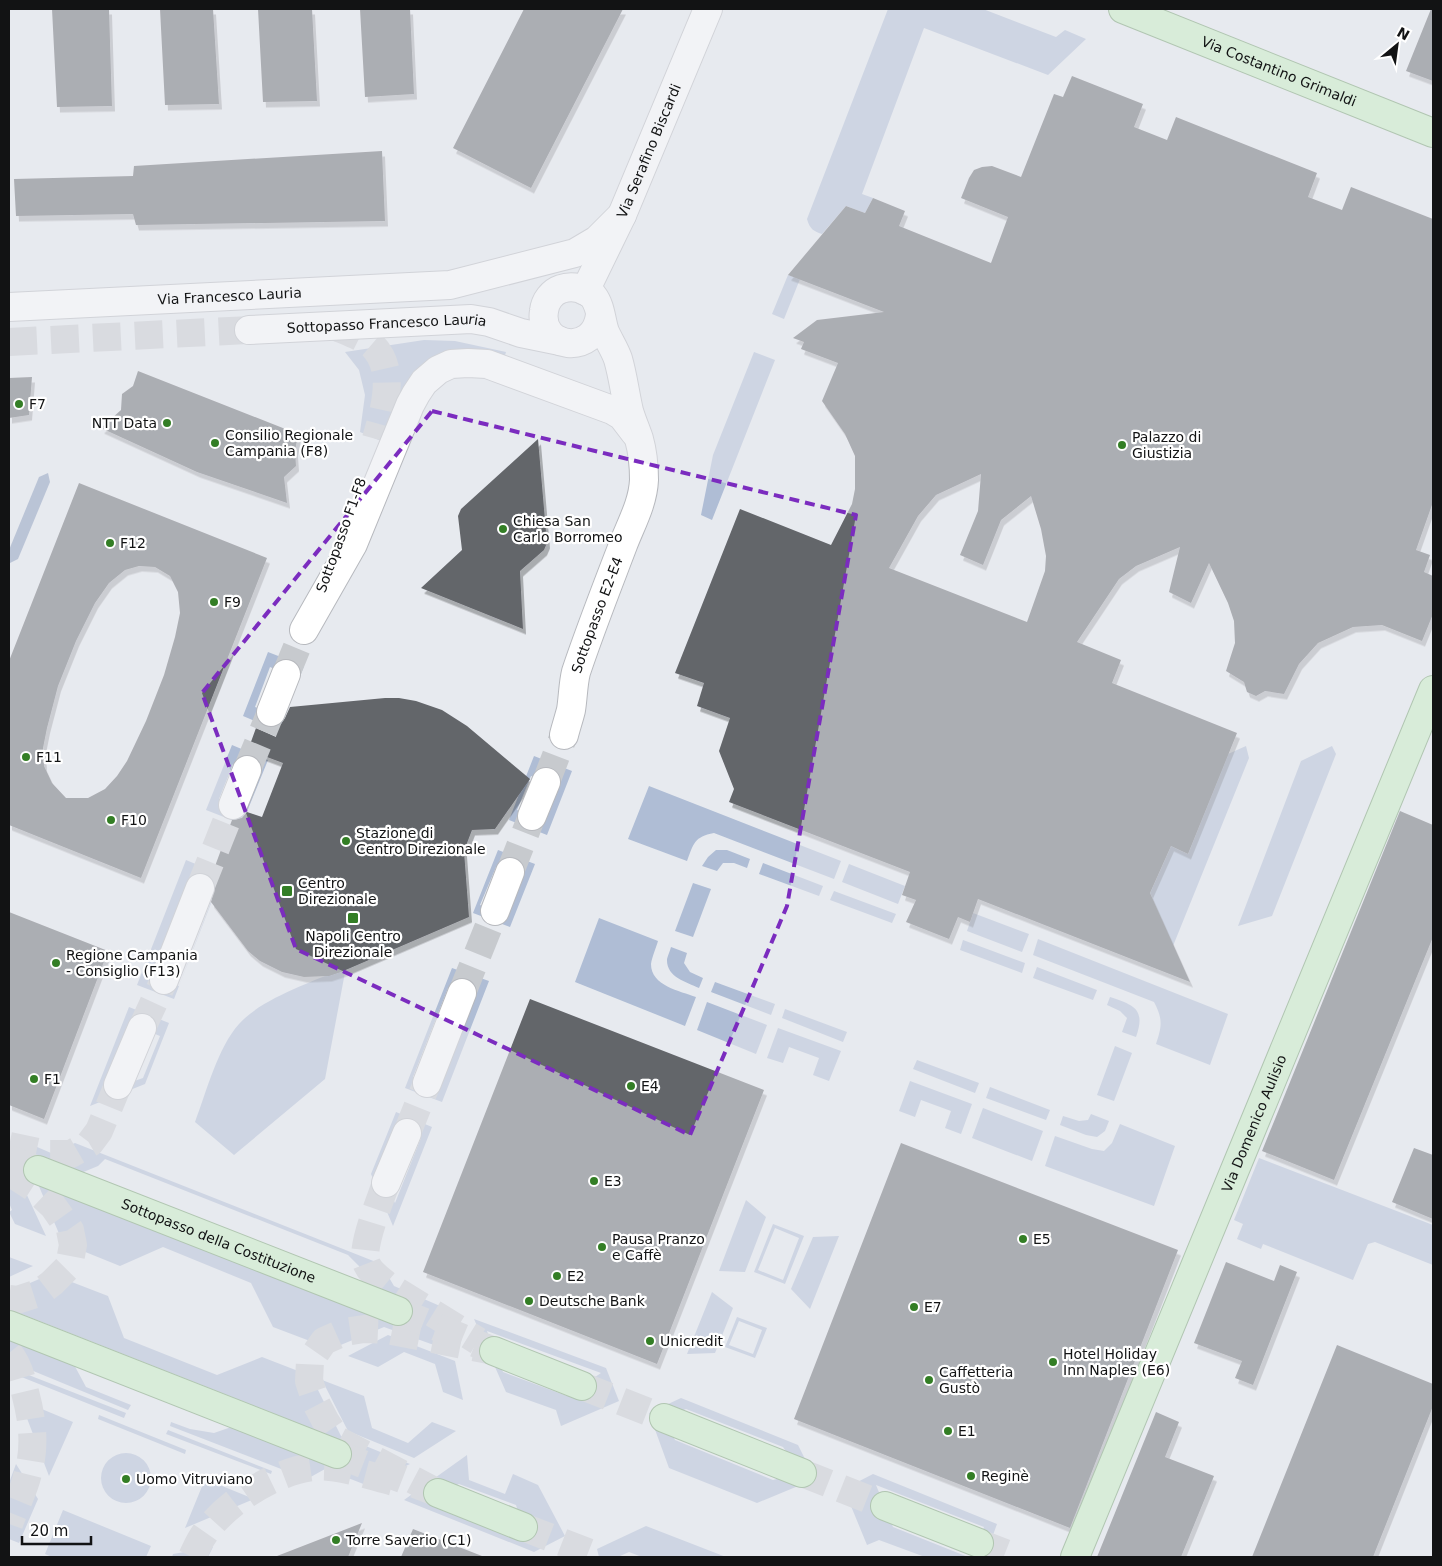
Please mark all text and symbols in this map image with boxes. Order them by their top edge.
north arrow [1372,20,1422,70]
text: N [1394,24,1412,43]
street label: Via Costantino Grimaldi [1199,33,1359,110]
street label: Via Serafino Biscardi [614,81,684,221]
street label: Via Francesco Lauria [157,284,302,308]
street label: Sottopasso Francesco Lauria [286,311,488,336]
place label: F7 [29,396,46,412]
marker: F7 [13,398,25,410]
place label: NTT Data [92,415,157,431]
marker: NTT Data [161,417,173,429]
place label: Consilio Regionale Campania (F8) [225,427,353,459]
place label: Palazzo di Giustizia [1132,429,1201,461]
marker: Consilio Regionale Campania (F8) [209,437,221,449]
marker: Palazzo di Giustizia [1116,439,1128,451]
street label: Sottopasso F1-F8 [313,475,369,595]
place label: Chiesa San Carlo Borromeo [513,513,623,545]
marker: Chiesa San Carlo Borromeo [497,523,509,535]
place label: F12 [120,535,146,551]
marker: F12 [104,537,116,549]
street label: Sottopasso E2-E4 [568,554,626,675]
place label: F9 [224,594,241,610]
marker: F9 [208,596,220,608]
place label: F11 [36,749,62,765]
marker: F11 [20,751,32,763]
place label: F10 [121,812,147,828]
marker: F10 [105,814,117,826]
place label: Stazione di Centro Direzionale [356,825,486,857]
marker: Stazione di Centro Direzionale [340,835,352,847]
place label: Centro Direzionale [298,875,377,907]
marker: Centro Direzionale [280,884,294,898]
marker: Napoli Centro Direzionale [346,911,360,925]
place label: Napoli Centro Direzionale [305,928,401,960]
place label: Regione Campania - Consiglio (F13) [66,947,198,979]
marker: Regione Campania - Consiglio (F13) [50,957,62,969]
street label: Via Domenico Aulisio [1218,1052,1290,1195]
place label: F1 [44,1071,61,1087]
marker: F1 [28,1073,40,1085]
place label: E4 [641,1078,659,1094]
marker: E4 [625,1080,637,1092]
place label: E3 [604,1173,622,1189]
marker: E3 [588,1175,600,1187]
street label: Sottopasso della Costituzione [119,1196,318,1286]
place label: Pausa Pranzo e Caffè [612,1231,705,1263]
place label: E5 [1033,1231,1051,1247]
marker: E5 [1017,1233,1029,1245]
marker: Pausa Pranzo e Caffè [596,1241,608,1253]
place label: E2 [567,1268,585,1284]
marker: E2 [551,1270,563,1282]
place label: Deutsche Bank [539,1293,646,1309]
marker: Deutsche Bank [523,1295,535,1307]
place label: E7 [924,1299,942,1315]
marker: E7 [908,1301,920,1313]
place label: Unicredit [660,1333,724,1349]
marker: Unicredit [644,1335,656,1347]
place label: Hotel Holiday Inn Naples (E6) [1063,1346,1170,1378]
marker: Hotel Holiday Inn Naples (E6) [1047,1356,1059,1368]
place label: Caffetteria Gustò [939,1364,1013,1396]
marker: Caffetteria Gustò [923,1374,935,1386]
place label: E1 [958,1423,976,1439]
marker: E1 [942,1425,954,1437]
place label: Reginè [981,1468,1029,1484]
marker: Reginè [965,1470,977,1482]
place label: Uomo Vitruviano [136,1471,253,1487]
marker: Uomo Vitruviano [120,1473,132,1485]
scale bar [22,1514,91,1546]
text: 20 m [30,1522,68,1540]
place label: Torre Saverio (C1) [345,1532,471,1548]
marker: Torre Saverio (C1) [330,1534,342,1546]

